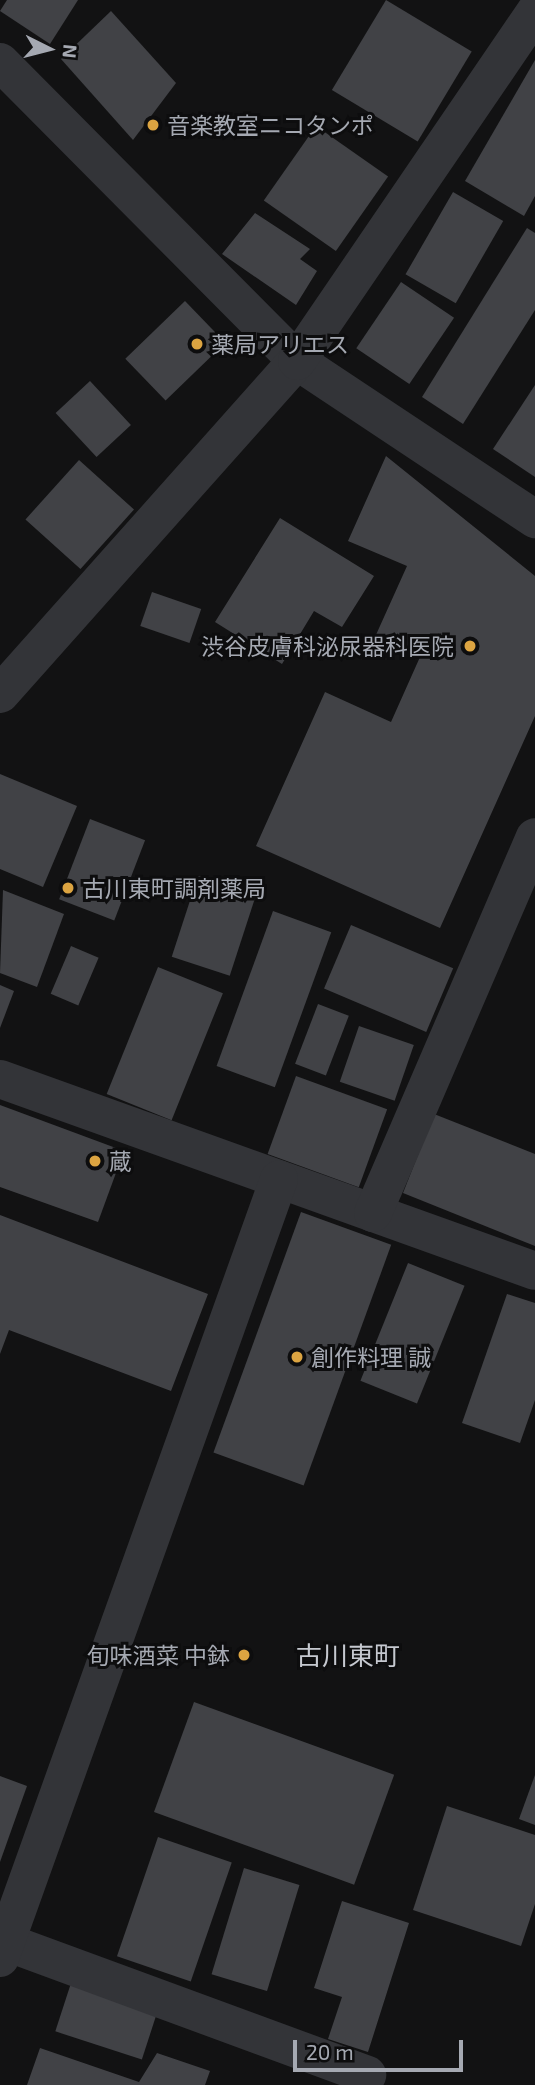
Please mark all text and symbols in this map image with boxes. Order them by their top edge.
north arrow [14,14,84,84]
text: N [58,43,83,59]
place label: 音楽教室ニコタンポ [167,111,374,139]
marker: 音楽教室ニコタンポ [145,117,161,133]
place label: 薬局アリエス [211,330,349,358]
marker: 薬局アリエス [189,336,205,352]
place label: 渋谷皮膚科泌尿器科医院 [201,632,454,660]
marker: 渋谷皮膚科泌尿器科医院 [460,636,480,656]
place label: 古川東町調剤薬局 [82,874,266,902]
marker: 古川東町調剤薬局 [60,880,76,896]
place label: 蔵 [109,1147,132,1175]
marker: 蔵 [87,1153,103,1169]
place label: 創作料理 誠 [311,1343,431,1371]
marker: 創作料理 誠 [289,1349,305,1365]
district label: 古川東町 [296,1639,400,1671]
place label: 旬味酒菜 中鉢 [87,1641,230,1669]
marker: 旬味酒菜 中鉢 [236,1647,252,1663]
scale bar [297,2025,467,2070]
text: 20 m [306,2039,354,2064]

